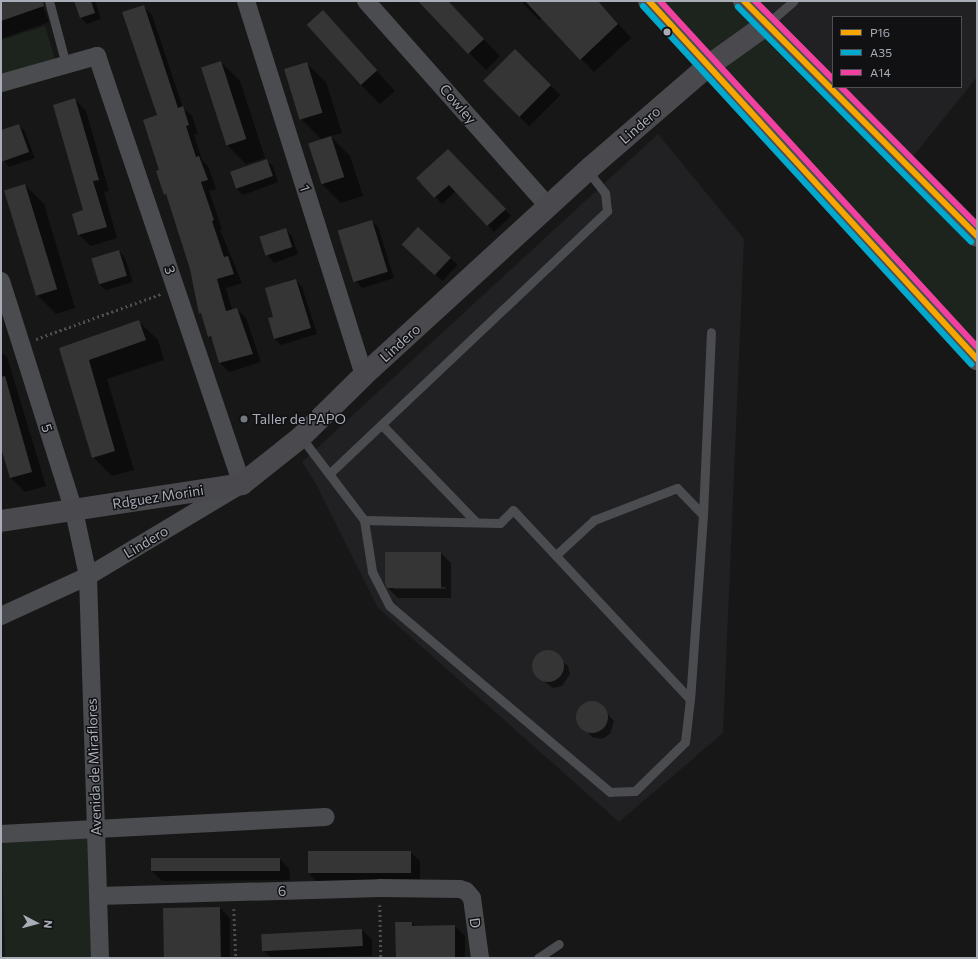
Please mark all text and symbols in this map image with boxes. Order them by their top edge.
legend [832,16,962,88]
text: P16 [870,25,890,39]
unlabelled marker [662,27,672,37]
text: A35 [870,45,892,59]
text: A14 [870,65,891,79]
street label: Cowley [436,81,480,127]
street label: Lindero [616,103,664,147]
street label: 1 [296,183,314,193]
street label: 3 [161,263,179,277]
street label: Lindero [376,320,424,366]
place label: Taller de PAPO [252,411,346,427]
marker: Taller de PAPO [239,414,249,424]
street label: 5 [38,422,56,434]
street label: Rdguez Morini [111,482,205,512]
street label: Lindero [121,522,171,562]
street label: Avenida de Miraflores [83,698,105,836]
street label: 6 [277,882,287,900]
north arrow [16,903,56,943]
street label: D [466,917,484,929]
text: N [42,920,55,929]

